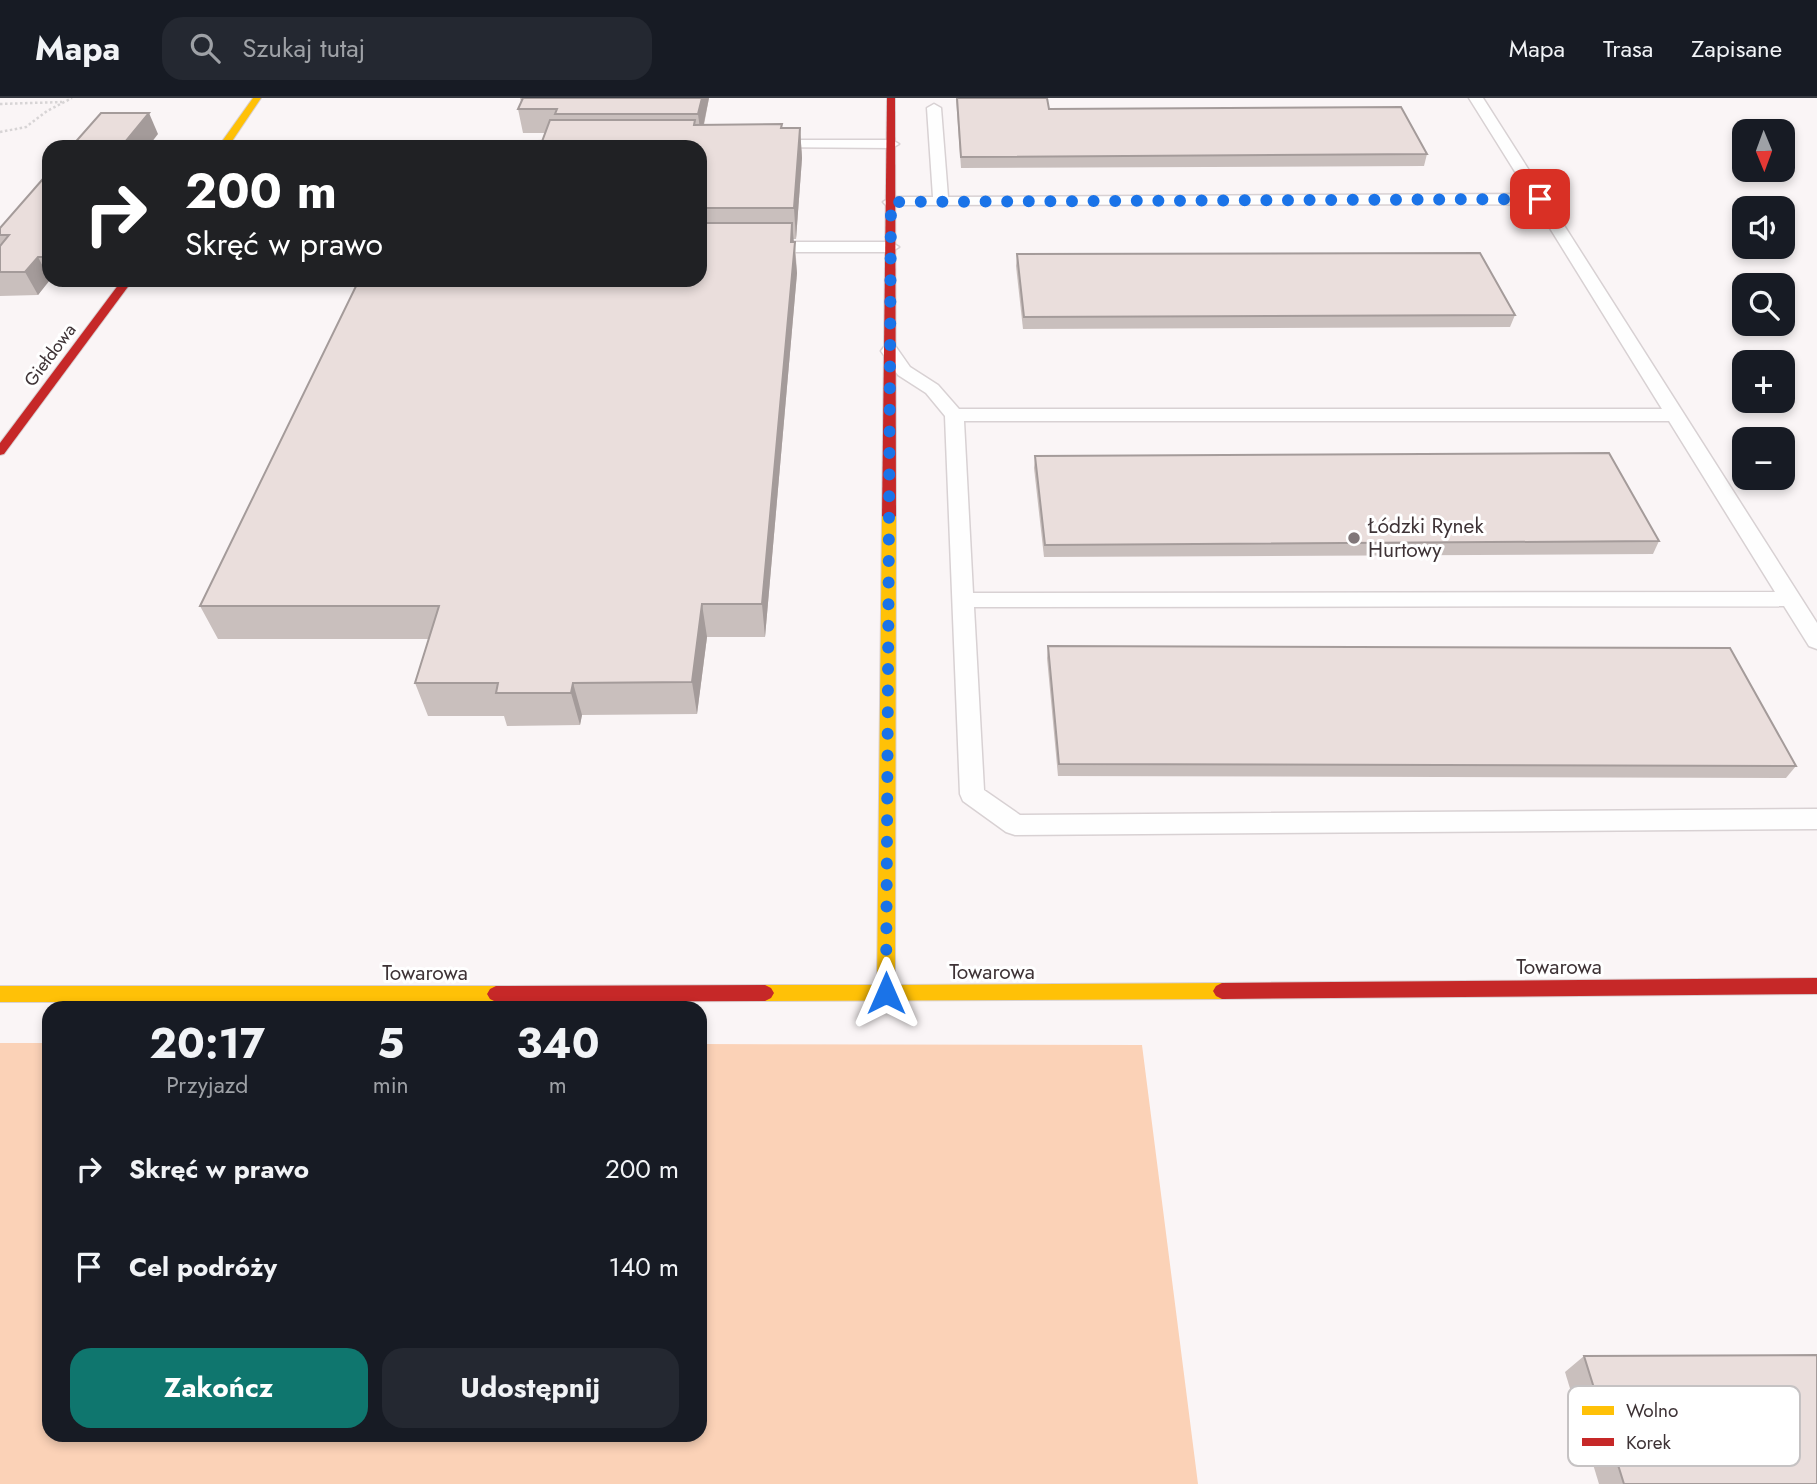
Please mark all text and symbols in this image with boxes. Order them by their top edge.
search box [162,17,652,80]
text: Mapa [35,25,120,72]
icon: search [186,29,224,67]
text: Szukaj tutaj [242,29,365,67]
text: Mapa [1509,31,1565,66]
text: Trasa [1603,31,1653,66]
text: Zapisane [1691,31,1782,66]
north arrow [1732,119,1796,182]
map controls [1732,119,1795,490]
text: 200 m [185,156,337,226]
icon: right [70,168,161,259]
pin [1510,169,1570,229]
icon: arrive [1521,180,1559,218]
button: sound [1732,196,1795,259]
text: Skręć w prawo [185,221,383,267]
button: search [1732,273,1795,336]
street label: Giełdowa [18,318,82,392]
button: + [1732,350,1795,413]
button: − [1732,427,1795,490]
place label: Łódzki Rynek Hurtowy [1367,511,1484,565]
marker: Łódzki Rynek Hurtowy [1346,530,1362,546]
street label: Towarowa [1516,952,1602,982]
position arrow [849,956,923,1030]
street label: Towarowa [949,957,1035,987]
street label: Towarowa [382,958,468,988]
text: 20:17 [150,1013,265,1074]
text: 5 [377,1013,404,1074]
text: 340 [516,1013,599,1074]
text: Przyjazd [166,1068,248,1102]
text: min [373,1068,409,1102]
text: m [549,1068,567,1102]
icon: right [70,1150,108,1188]
text: Skręć w prawo [129,1150,309,1188]
text: 200 m [605,1150,679,1188]
icon: arrive [70,1248,108,1286]
text: Cel podróży [129,1248,277,1286]
text: 140 m [608,1248,679,1286]
button: Zakończ [70,1348,368,1428]
button: Udostępnij [382,1348,679,1428]
legend [1568,1386,1800,1466]
text: Wolno [1626,1397,1678,1424]
text: Korek [1626,1429,1672,1456]

